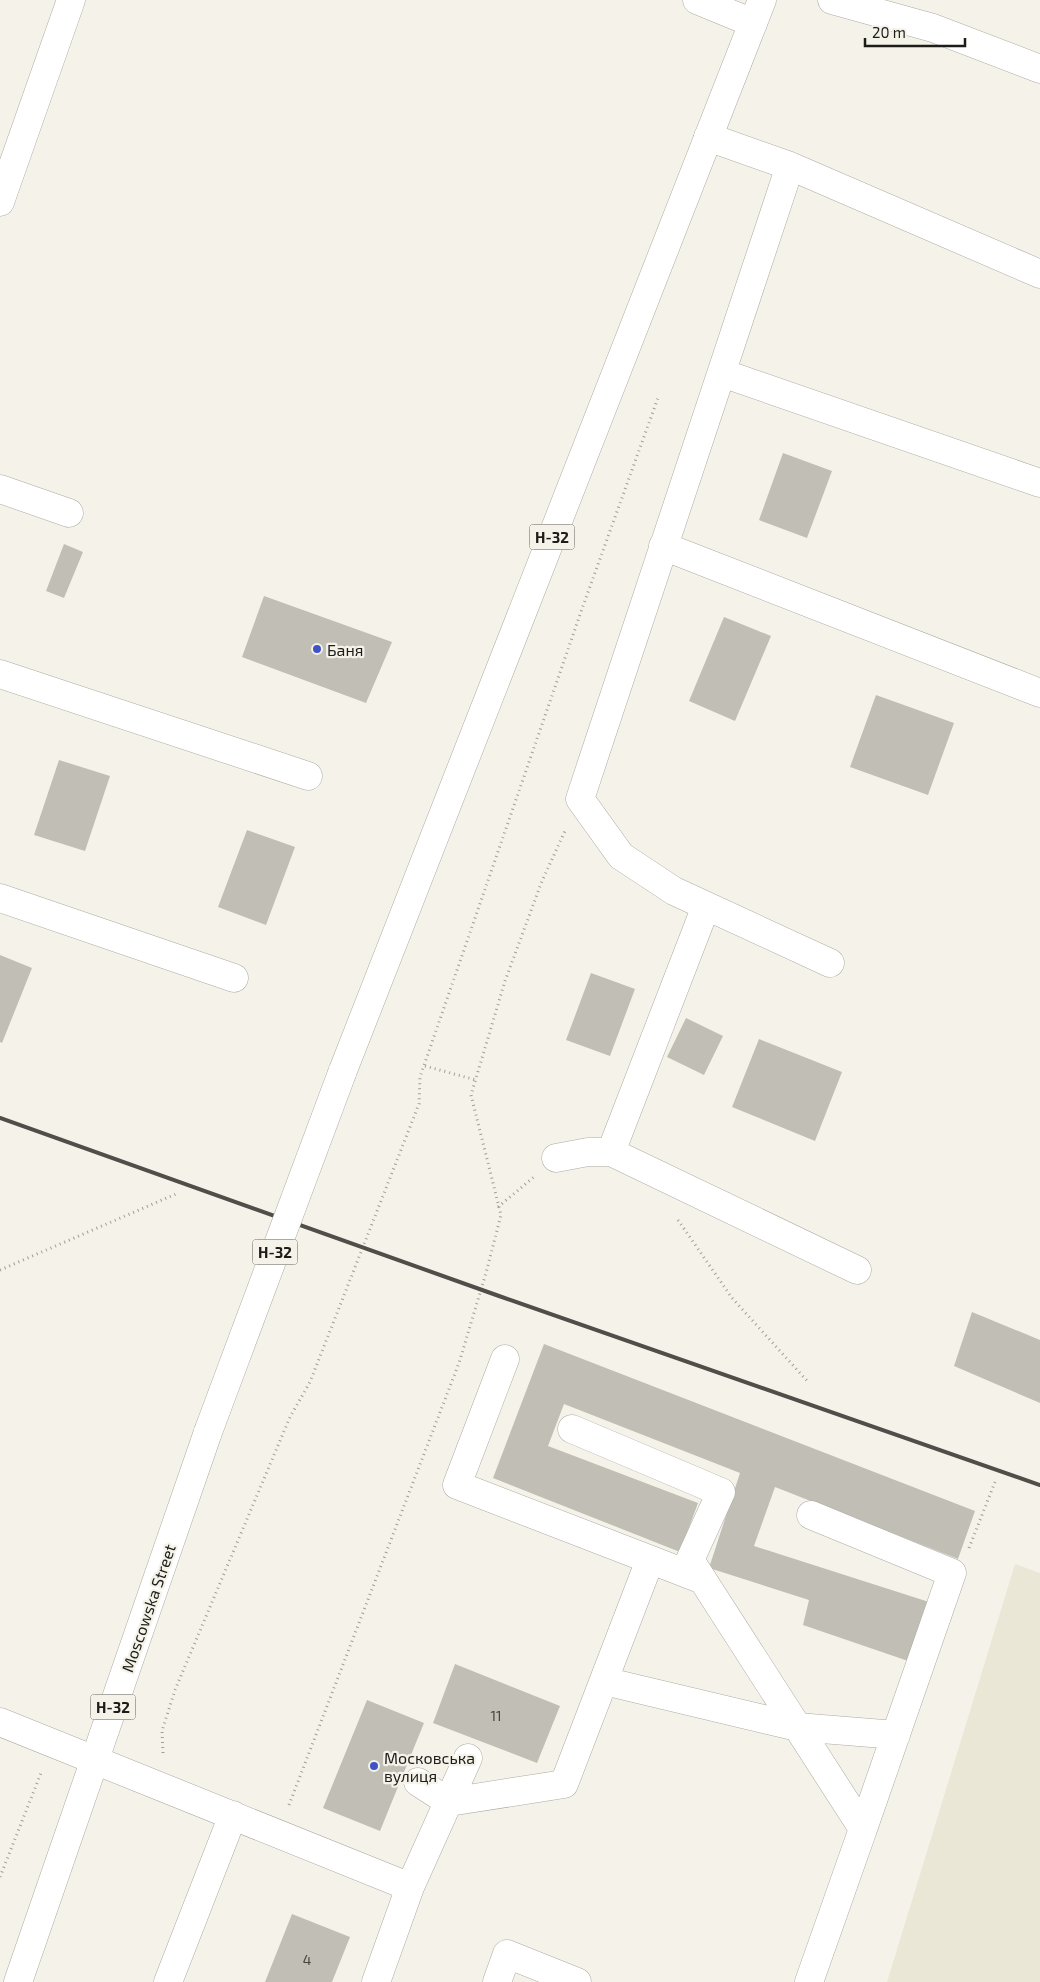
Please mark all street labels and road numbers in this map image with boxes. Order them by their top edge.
road number: Н-32 [530,524,574,550]
road number: Н-32 [252,1240,298,1264]
street label: Moscowska Street [117,1541,179,1675]
road number: Н-32 [90,1694,136,1720]

